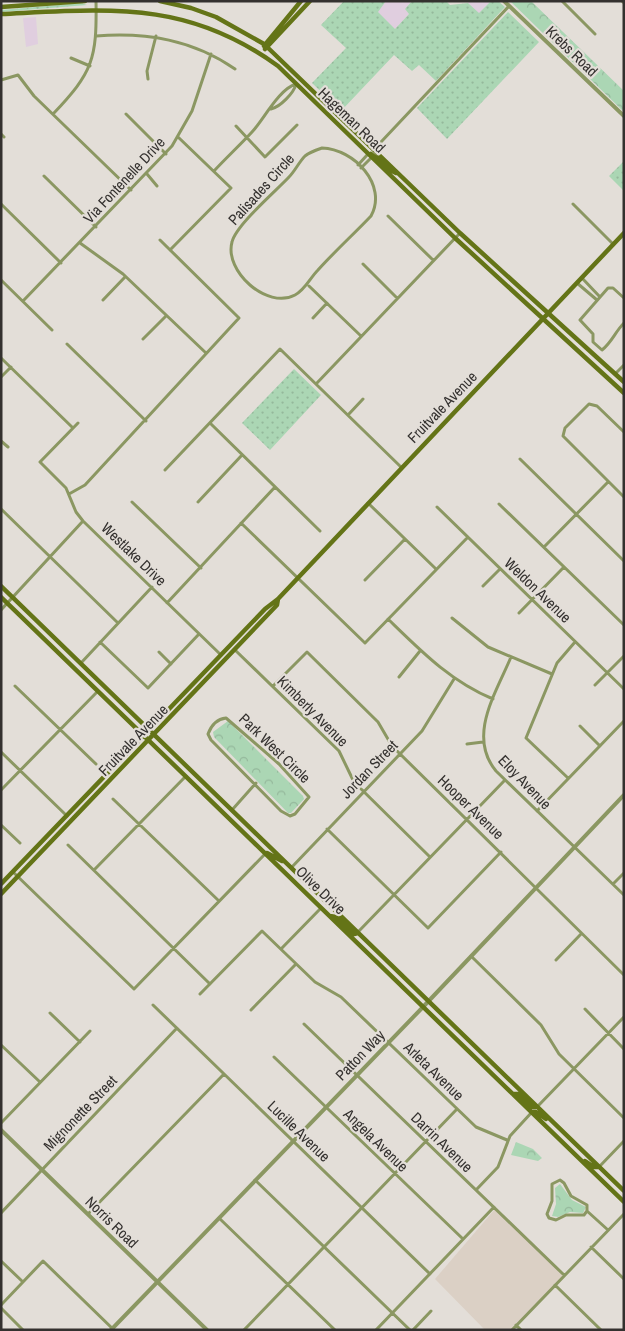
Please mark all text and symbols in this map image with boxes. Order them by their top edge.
street label: Krebs Road [541,21,603,81]
street label: Hageman Road [314,83,390,157]
street label: Via Fontenelle Drive [78,132,170,228]
street label: Palisades Circle [223,149,299,229]
street label: Fruitvale Avenue [402,366,482,447]
street label: Westlake Drive [97,518,171,591]
street label: Weldon Avenue [500,553,576,627]
street label: Kimberly Avenue [273,671,353,751]
street label: Fruitvale Avenue [93,699,173,780]
street label: Park West Circle [235,708,316,788]
street label: Jordan Street [336,735,403,803]
street label: Eloy Avenue [494,750,556,814]
street label: Hooper Avenue [433,770,509,844]
street label: Olive Drive [292,861,351,919]
street label: Patton Way [331,1024,390,1085]
street label: Arleta Avenue [399,1036,469,1105]
street label: Mignonette Street [38,1070,122,1155]
street label: Lucille Avenue [263,1096,335,1166]
street label: Angela Avenue [338,1103,413,1176]
street label: Darrin Avenue [407,1107,478,1177]
street label: Norris Road [81,1191,143,1253]

